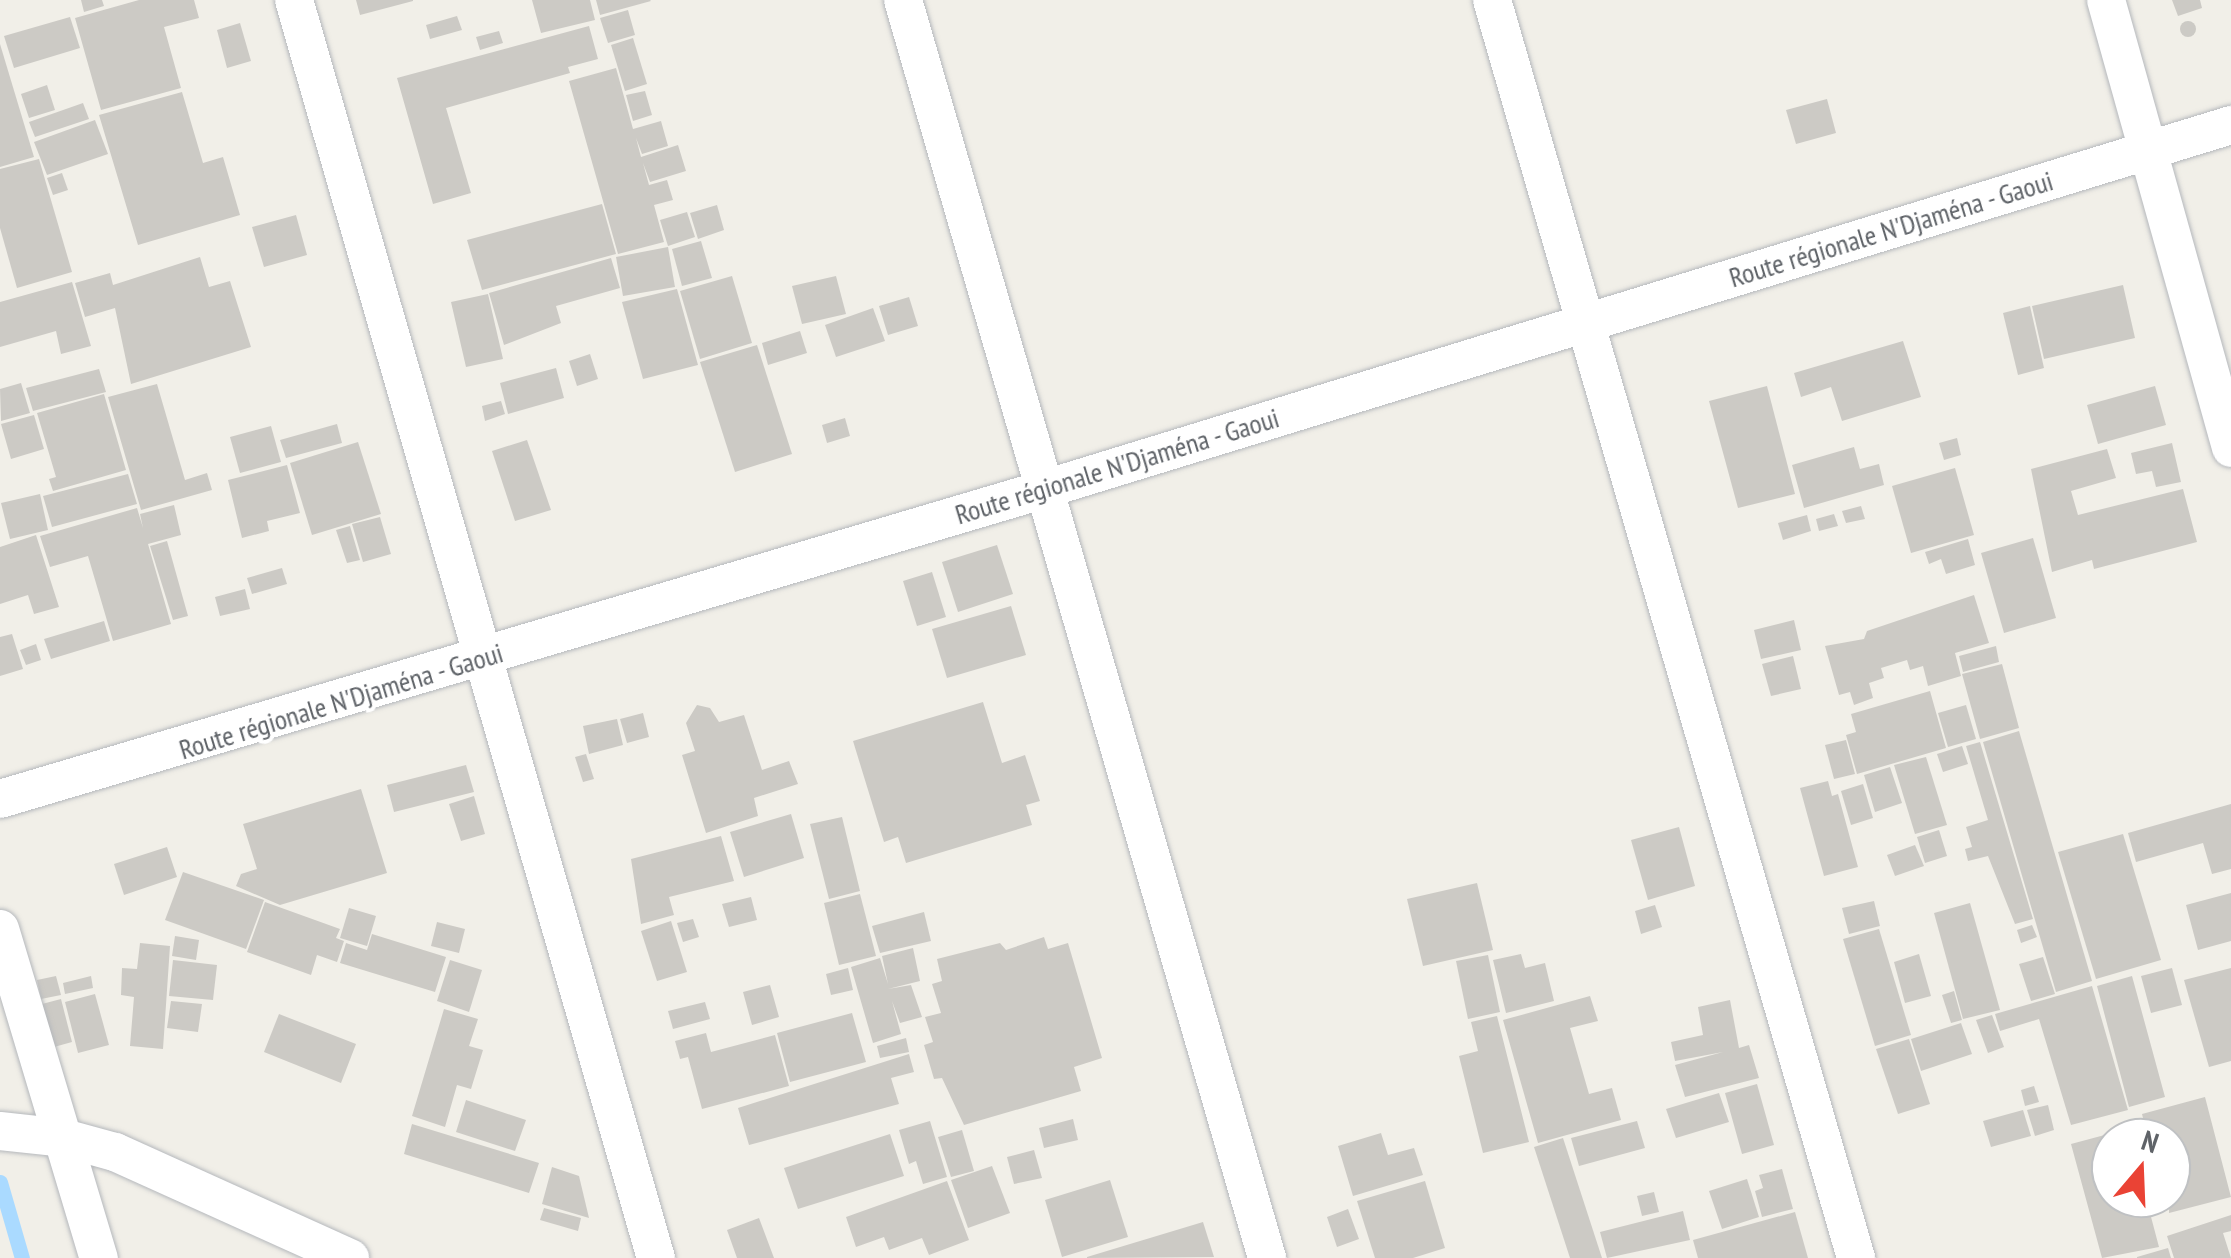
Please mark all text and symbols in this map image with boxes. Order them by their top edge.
street label: Route régionale N'Djaména - Gaoui [1724,163,2058,295]
street label: Route régionale N'Djaména - Gaoui [950,400,1284,532]
street label: Route régionale N'Djaména - Gaoui [174,635,508,767]
north arrow [2091,1118,2191,1218]
text: N [2137,1121,2163,1161]

